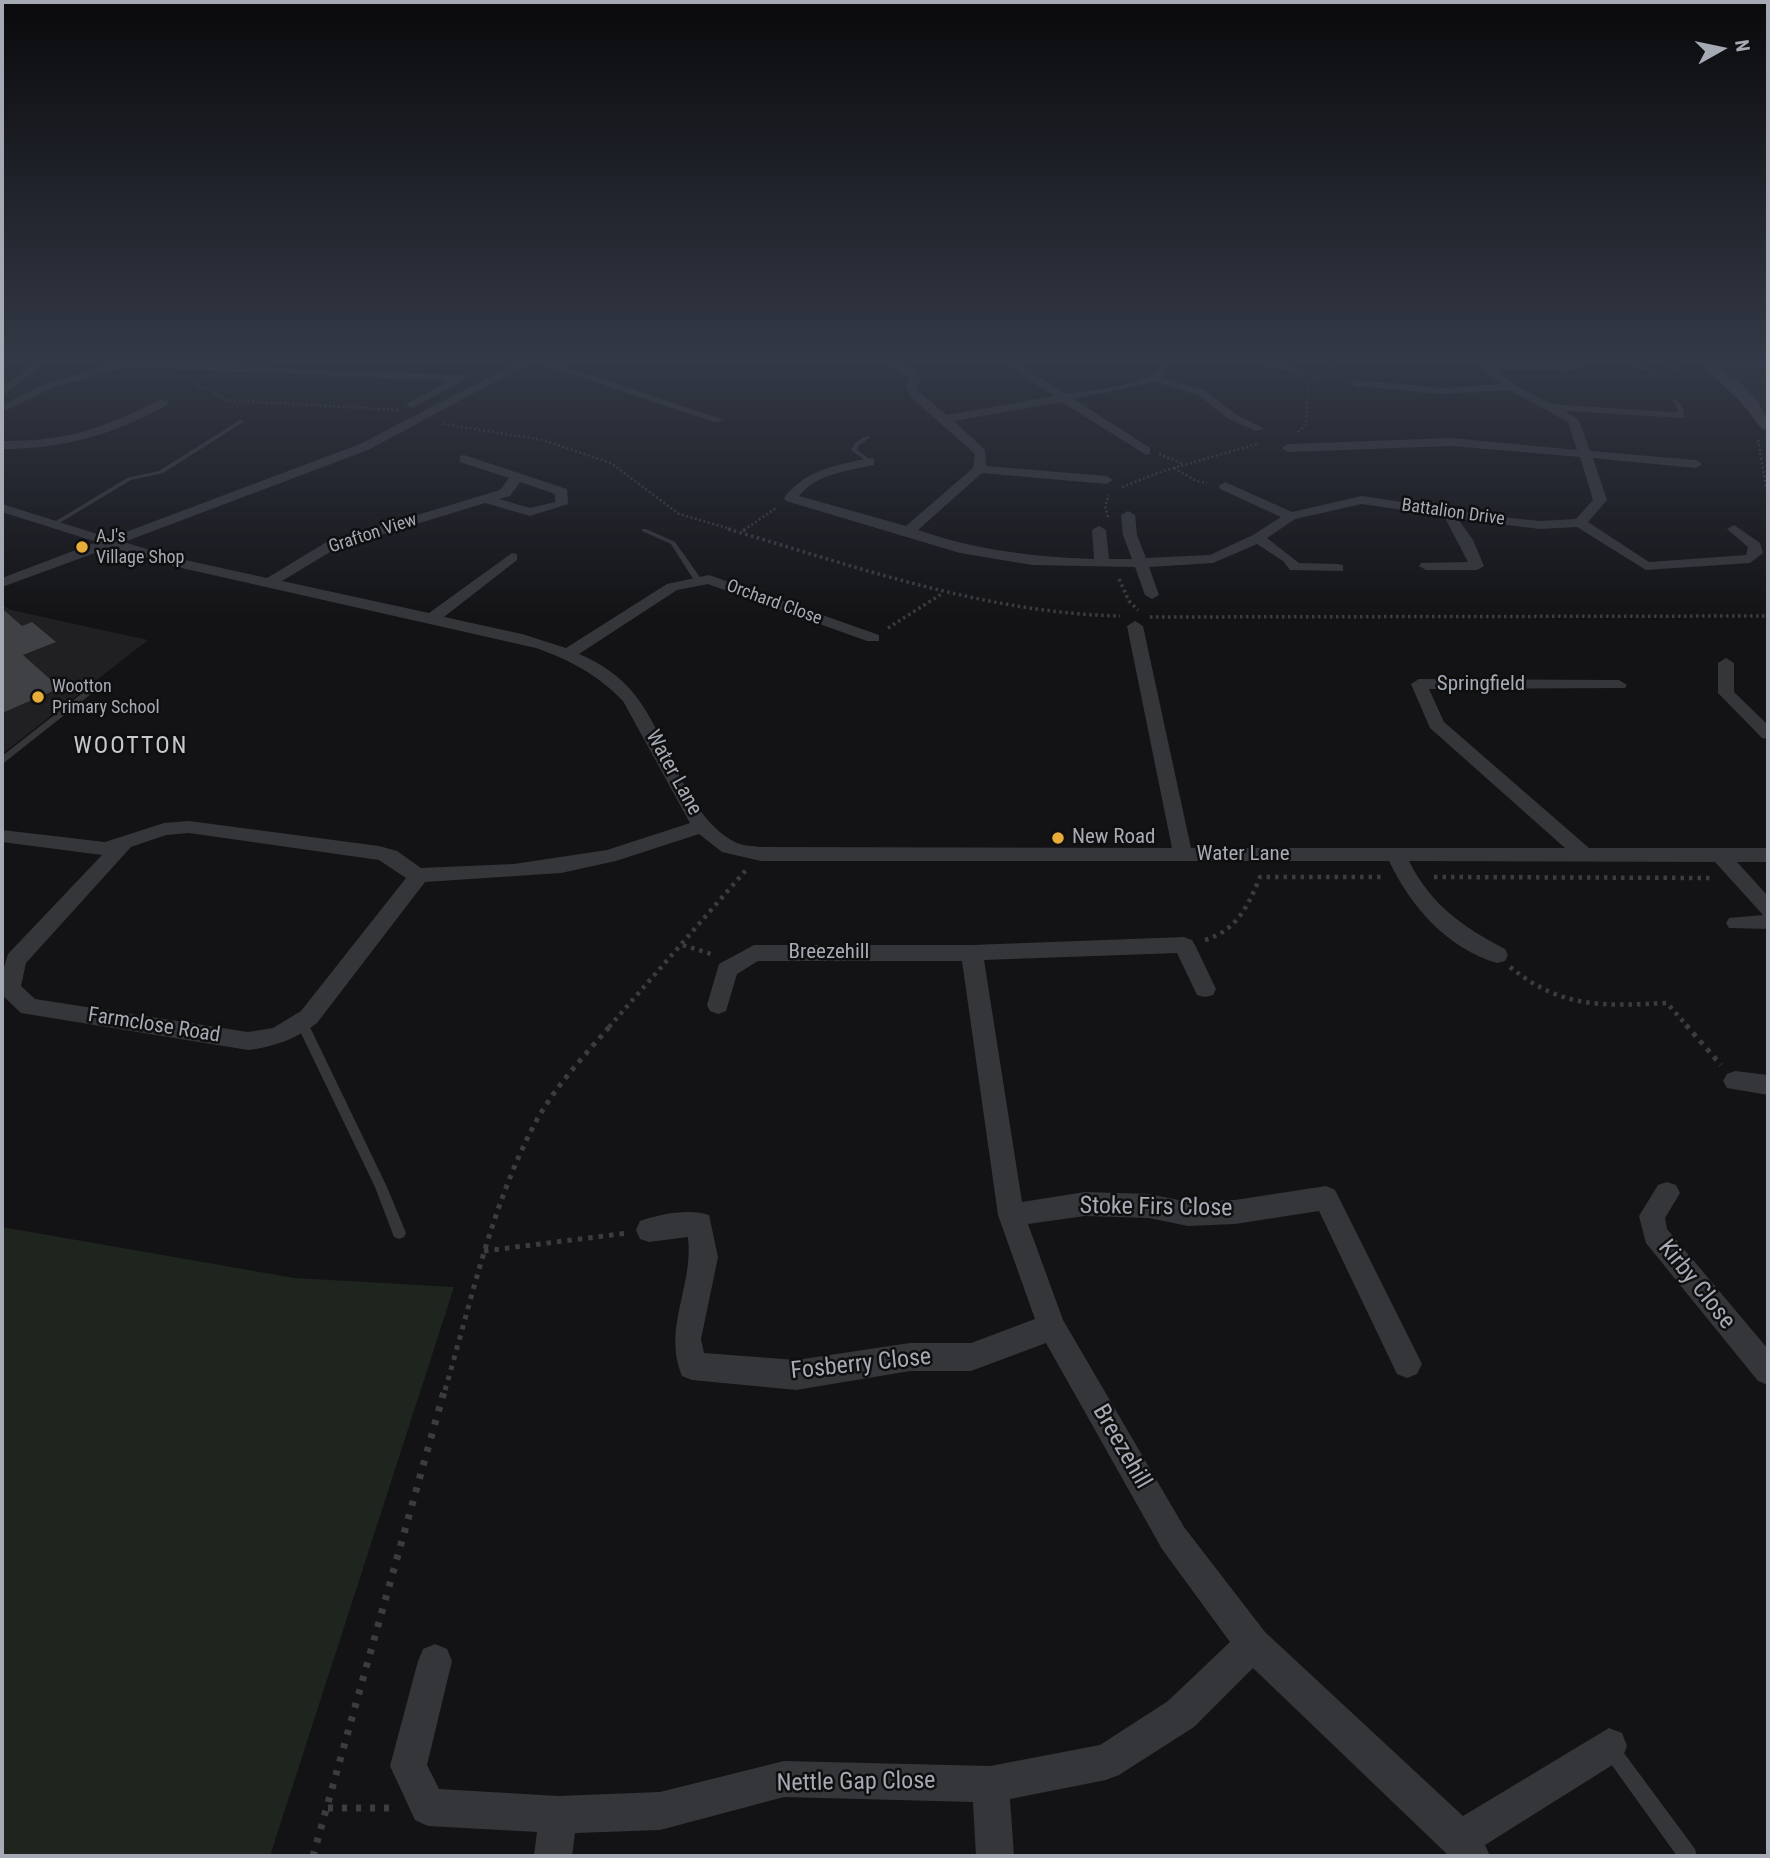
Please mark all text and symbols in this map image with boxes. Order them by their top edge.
north arrow [1686,14,1756,84]
text: N [1730,38,1755,53]
street label: Battalion Drive [1400,495,1506,531]
street label: Grafton View [326,510,420,558]
place label: AJ's Village Shop [96,526,184,568]
marker: AJ's Village Shop [74,539,90,555]
street label: Orchard Close [723,576,825,630]
street label: Springfield [1437,672,1525,698]
place label: Wootton Primary School [52,676,160,718]
marker: Wootton Primary School [30,689,46,705]
street label: Water Lane [639,726,707,820]
district label: WOOTTON [74,733,188,761]
place label: New Road [1072,825,1155,851]
marker: New Road [1050,830,1066,846]
street label: Water Lane [1196,842,1290,868]
street label: Breezehill [789,940,869,966]
street label: Farmclose Road [86,1003,222,1049]
street label: Stoke Firs Close [1079,1192,1233,1224]
street label: Kirby Close [1651,1235,1741,1335]
street label: Fosberry Close [789,1343,933,1387]
street label: Breezehill [1085,1400,1157,1494]
street label: Nettle Gap Close [776,1767,936,1799]

